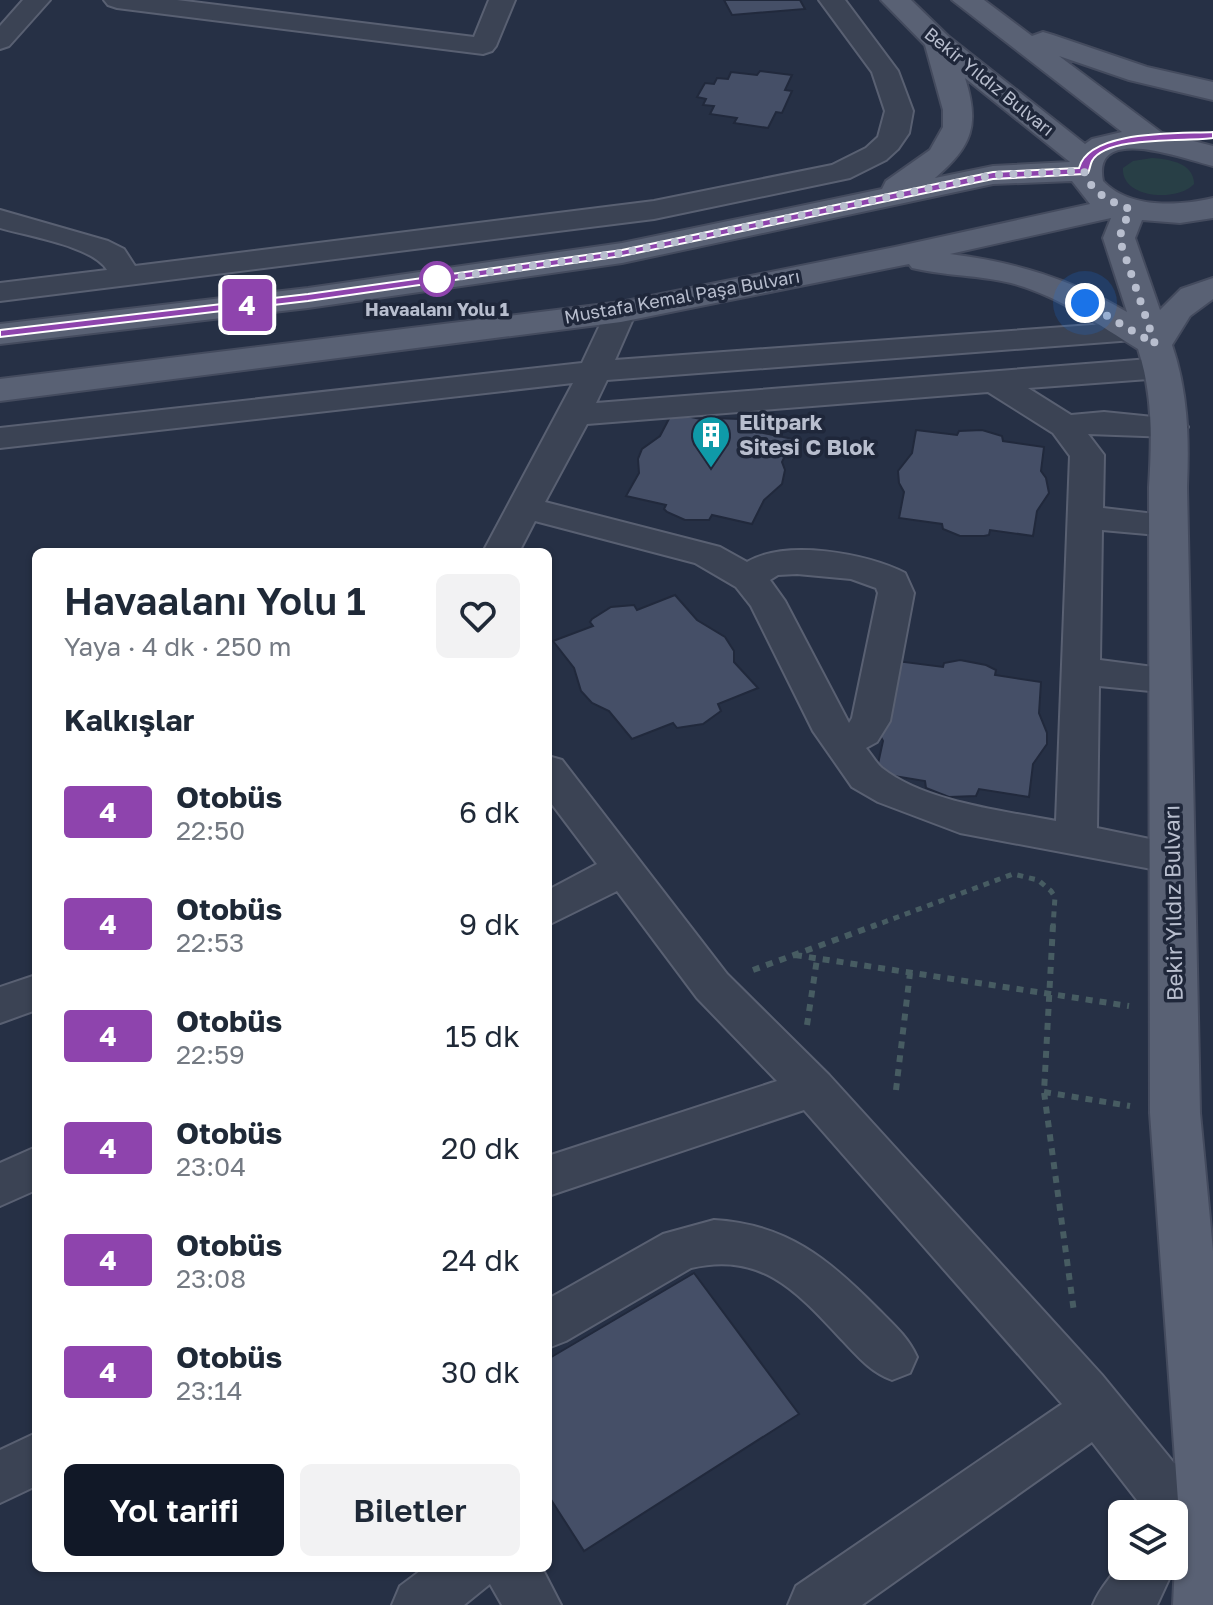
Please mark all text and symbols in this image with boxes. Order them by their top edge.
street label: Bekir Yıldız Bulvarı [920,22,1059,140]
marker: Havaalanı Yolu 1 [420,262,454,296]
street label: Mustafa Kemal Paşa Bulvarı [562,264,801,328]
line badge: 4 [221,279,273,331]
your location [1065,283,1105,323]
text: 4 [238,288,256,321]
place label: Havaalanı Yolu 1 [365,298,509,320]
place label: Elitpark Sitesi C Blok [739,408,875,460]
building icon: Elitpark Sitesi C Blok [690,414,732,469]
button: heart [436,574,520,658]
text: Havaalanı Yolu 1 [64,578,366,623]
text: Yaya · 4 dk · 250 m [64,631,292,662]
text: Kalkışlar [64,702,194,738]
text: Otobüs [176,779,282,815]
text: 6 dk [459,794,520,830]
text: 4 [99,795,117,828]
street label: Bekir Yıldız Bulvarı [1157,805,1188,1001]
text: 22:50 [176,815,245,846]
text: Otobüs [176,891,282,927]
text: 9 dk [459,906,520,942]
text: 4 [99,907,117,940]
text: 22:53 [176,927,244,958]
text: Otobüs [176,1003,282,1039]
text: 15 dk [445,1018,520,1054]
text: 4 [99,1019,117,1052]
text: 22:59 [176,1039,245,1070]
text: Otobüs [176,1115,282,1151]
text: 20 dk [441,1130,520,1166]
text: 4 [99,1131,117,1164]
text: 23:04 [176,1151,246,1182]
text: Otobüs [176,1227,282,1263]
text: 24 dk [441,1242,520,1278]
text: 4 [99,1243,117,1276]
text: 23:08 [176,1263,246,1294]
text: Otobüs [176,1339,282,1375]
text: 30 dk [441,1354,520,1390]
text: 4 [99,1355,117,1388]
text: 23:14 [176,1375,243,1406]
button: Yol tarifi [64,1464,284,1556]
button: Biletler [300,1464,520,1556]
map controls [1108,1500,1188,1580]
button: layers [1108,1500,1188,1580]

